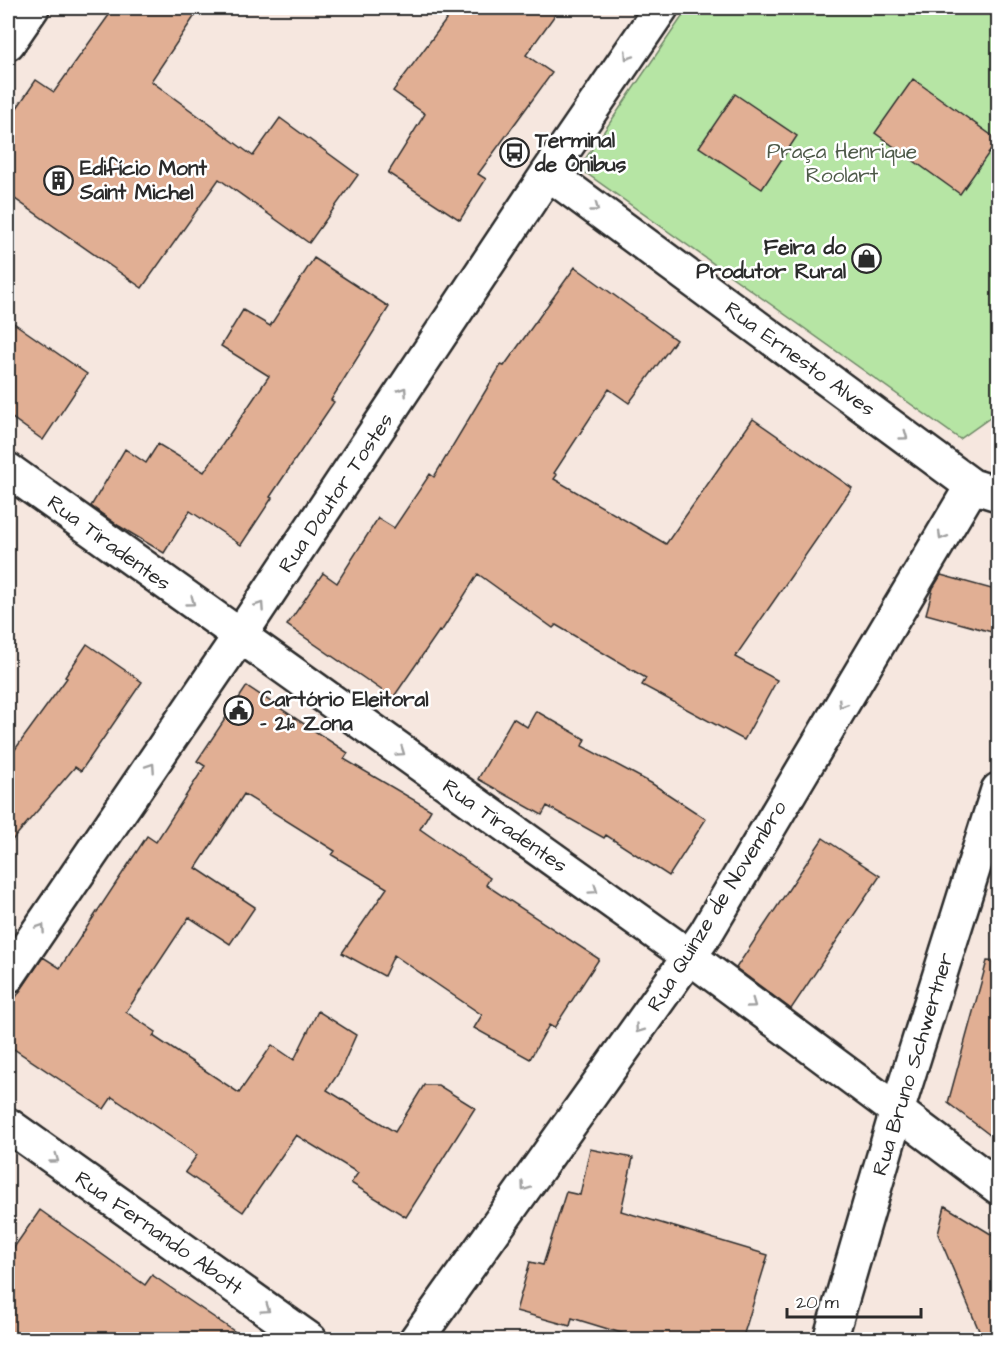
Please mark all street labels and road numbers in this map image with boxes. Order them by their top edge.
street label: Rua Ernesto Alves [719,295,881,423]
street label: Rua Doutor Tostes [272,407,400,579]
street label: Rua Tiradentes [41,488,177,598]
street label: Rua Tiradentes [437,772,573,880]
street label: Rua Quinze de Novembro [640,795,794,1017]
street label: Rua Bruno Schwertner [865,949,961,1179]
street label: Rua Fernando Abott [69,1164,249,1302]

